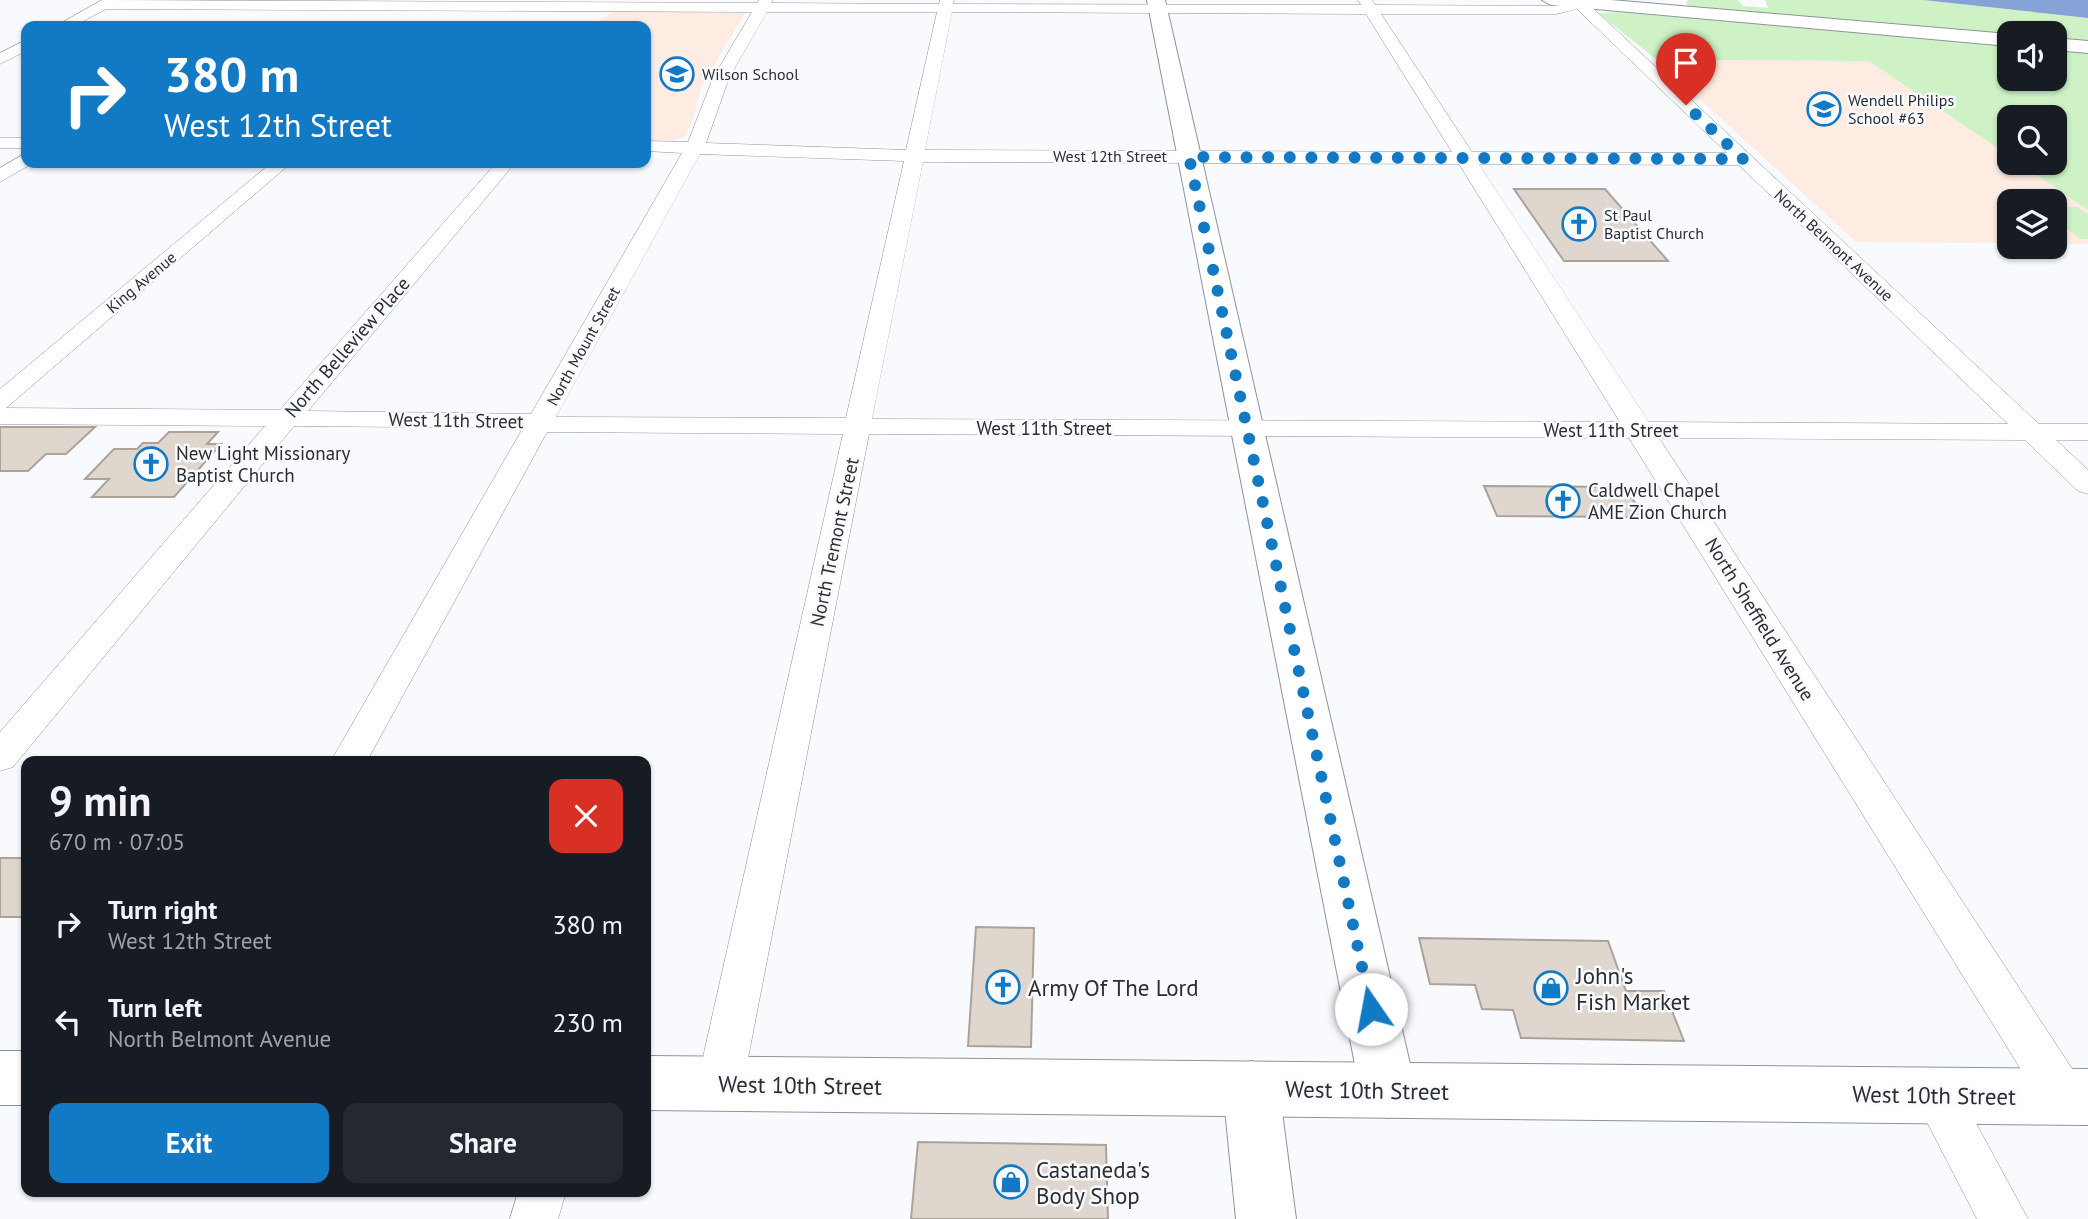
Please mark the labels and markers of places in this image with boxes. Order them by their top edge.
pin [1656,33,1716,105]
school or university icon: Wilson School [658,55,696,93]
place label: Wilson School [702,64,799,84]
school or university icon: Wendell Philips School #63 [1805,90,1843,128]
place label: Wendell Philips School #63 [1848,90,1954,128]
church icon: St Paul Baptist Church [1560,205,1598,243]
place label: St Paul Baptist Church [1604,205,1704,243]
place label: New Light Missionary Baptist Church [176,441,351,487]
church icon: New Light Missionary Baptist Church [132,445,170,483]
place label: Caldwell Chapel AME Zion Church [1588,478,1727,524]
church icon: Caldwell Chapel AME Zion Church [1544,482,1582,520]
place label: John's Fish Market [1575,961,1690,1016]
church icon: Army Of The Lord [984,968,1022,1006]
shop icon: John's Fish Market [1532,969,1570,1007]
place label: Army Of The Lord [1028,973,1199,1002]
place label: Castaneda's Body Shop [1036,1155,1150,1210]
shop icon: Castaneda's Body Shop [992,1163,1030,1201]

